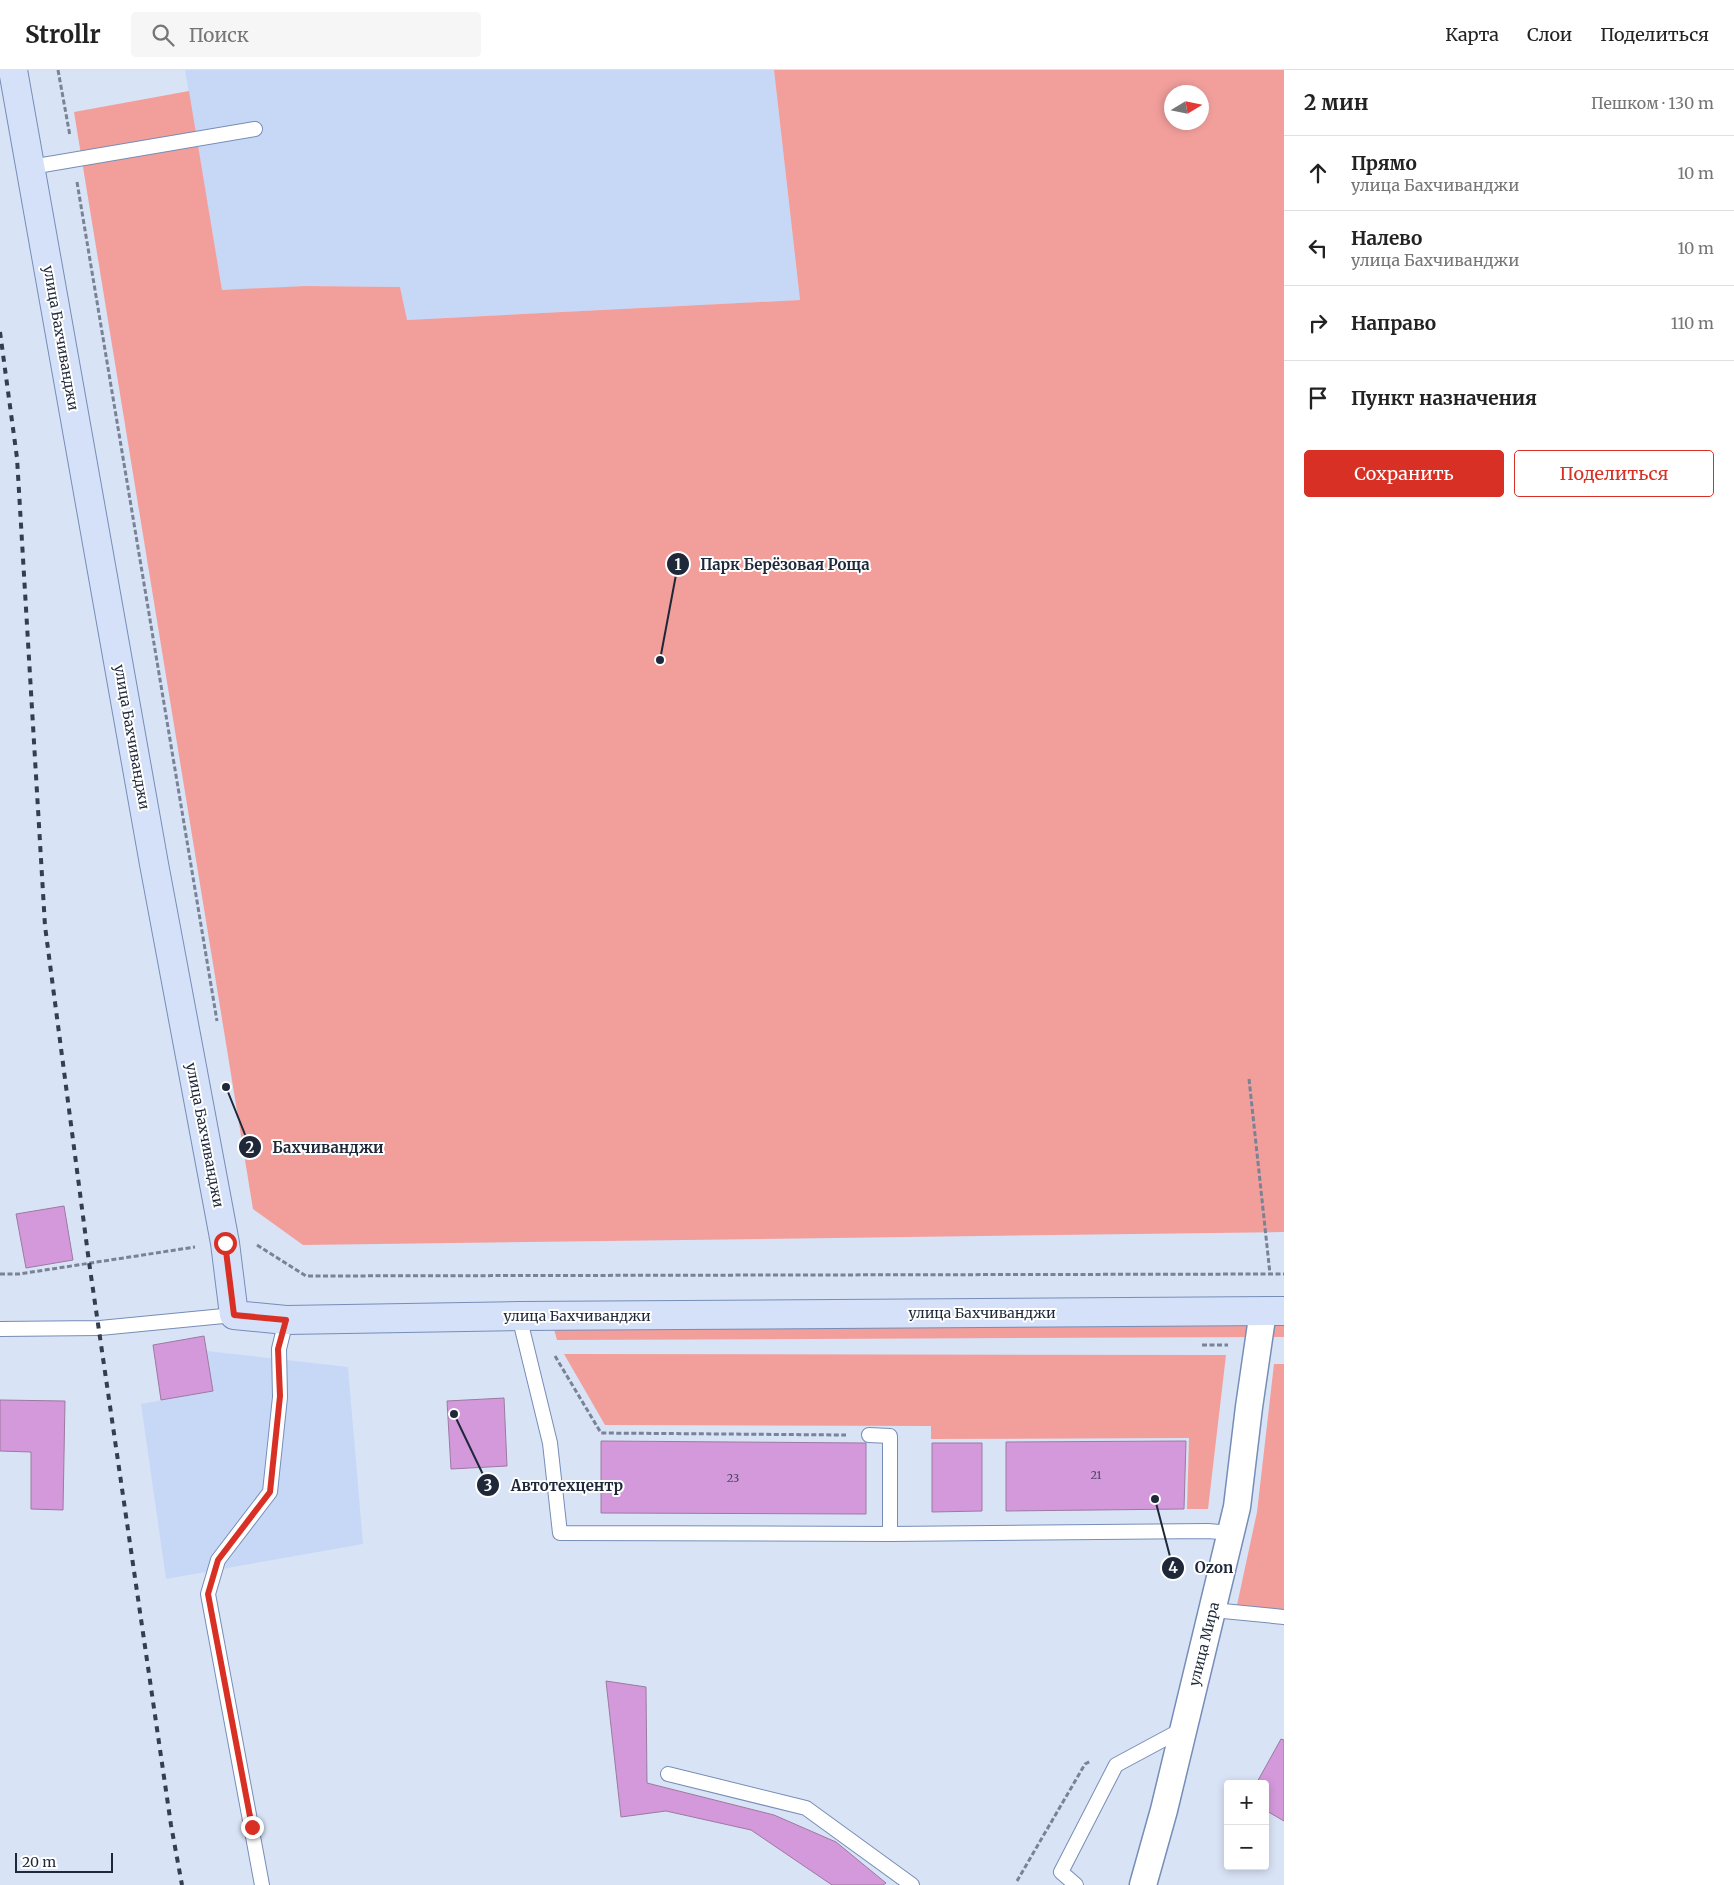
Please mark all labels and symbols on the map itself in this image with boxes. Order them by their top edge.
north arrow [1164,85,1209,130]
street label: улица Бахчиванджи [39,264,83,412]
callout: Парк Берёзовая Роща [666,549,880,579]
text: 1 [675,555,682,574]
text: Парк Берёзовая Роща [700,555,870,574]
street label: улица Бахчиванджи [110,663,154,811]
street label: улица Бахчиванджи [182,1061,228,1209]
callout: Бахчиванджи [238,1132,394,1162]
text: 2 [246,1138,255,1157]
text: Бахчиванджи [272,1138,384,1157]
route start [214,1232,237,1255]
street label: улица Бахчиванджи [908,1304,1056,1322]
street label: улица Бахчиванджи [503,1307,651,1325]
house number: 21 [1090,1468,1102,1482]
callout: Автотехцентр [476,1470,633,1500]
house number: 23 [727,1471,739,1485]
text: 3 [484,1476,492,1495]
text: Автотехцентр [510,1476,624,1495]
callout: Ozon [1160,1553,1244,1583]
text: 4 [1168,1558,1178,1577]
text: Ozon [1195,1558,1233,1577]
street label: улица Мира [1185,1600,1223,1688]
route end [241,1816,264,1839]
scale bar [15,1850,112,1873]

